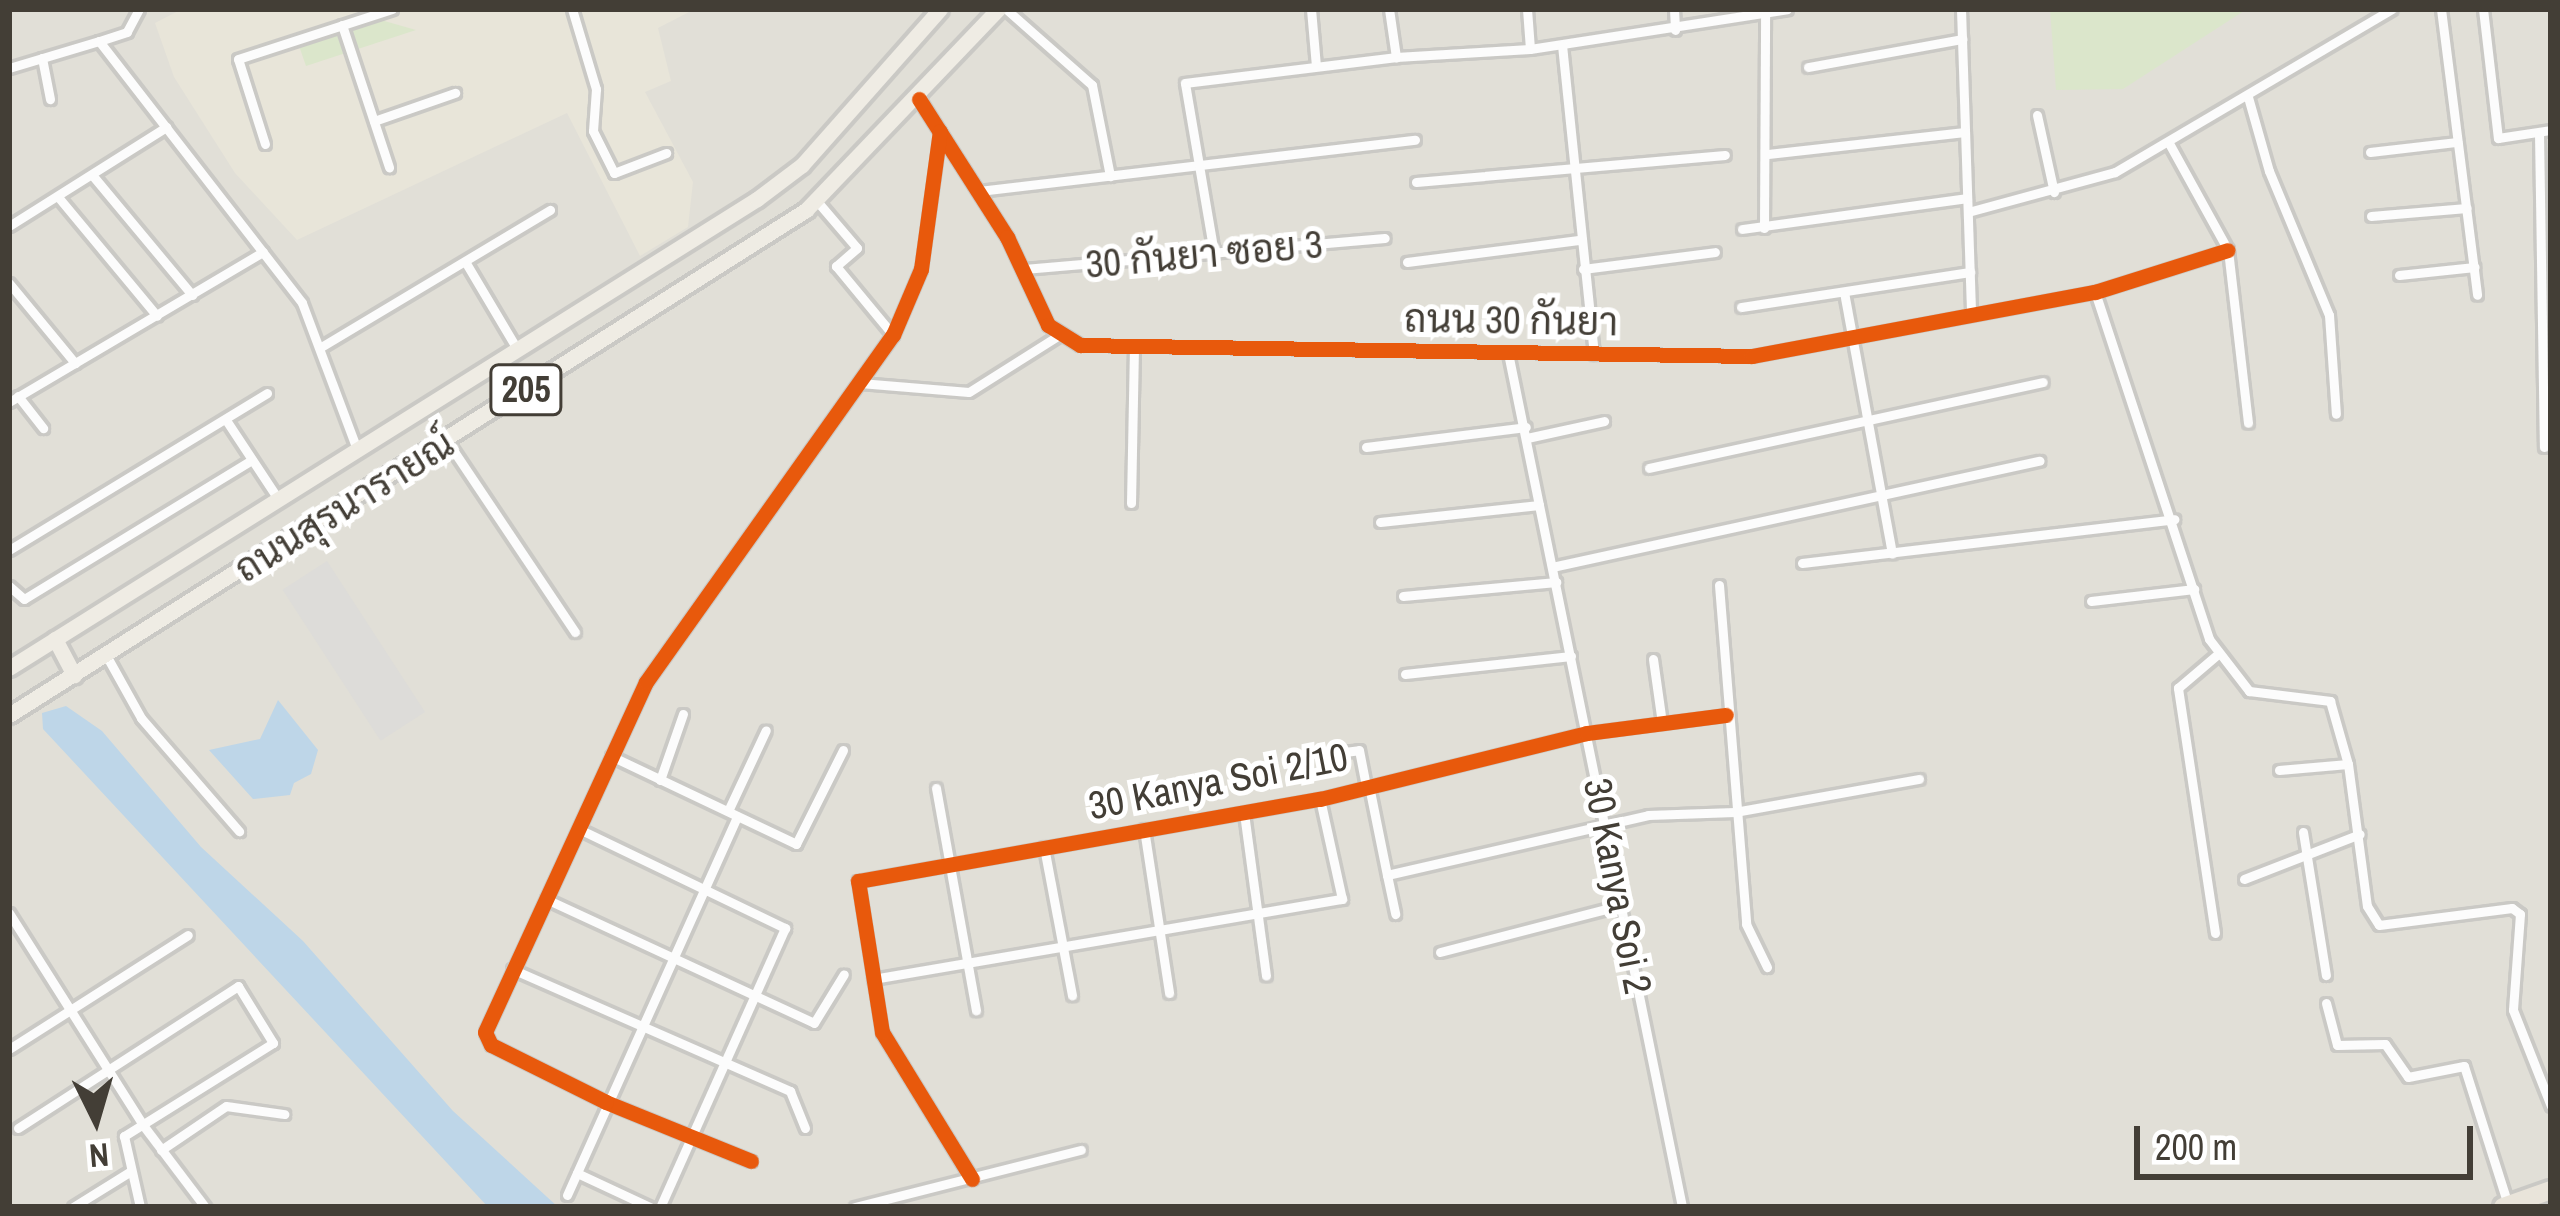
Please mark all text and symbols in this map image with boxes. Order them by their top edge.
street label: 30 กันยา ซอย 3 [1084,220,1324,288]
street label: ถนน 30 กันยา [1403,295,1619,345]
road number: 205 [487,360,565,420]
street label: ถนนสุรนารายณ์ [226,420,462,592]
street label: 30 Kanya Soi 2/10 [1084,733,1352,829]
street label: 30 Kanya Soi 2 [1574,774,1662,998]
north arrow [36,1060,156,1180]
scale bar [2140,1102,2479,1176]
text: 200 m [2155,1123,2237,1171]
text: N [87,1133,111,1179]

